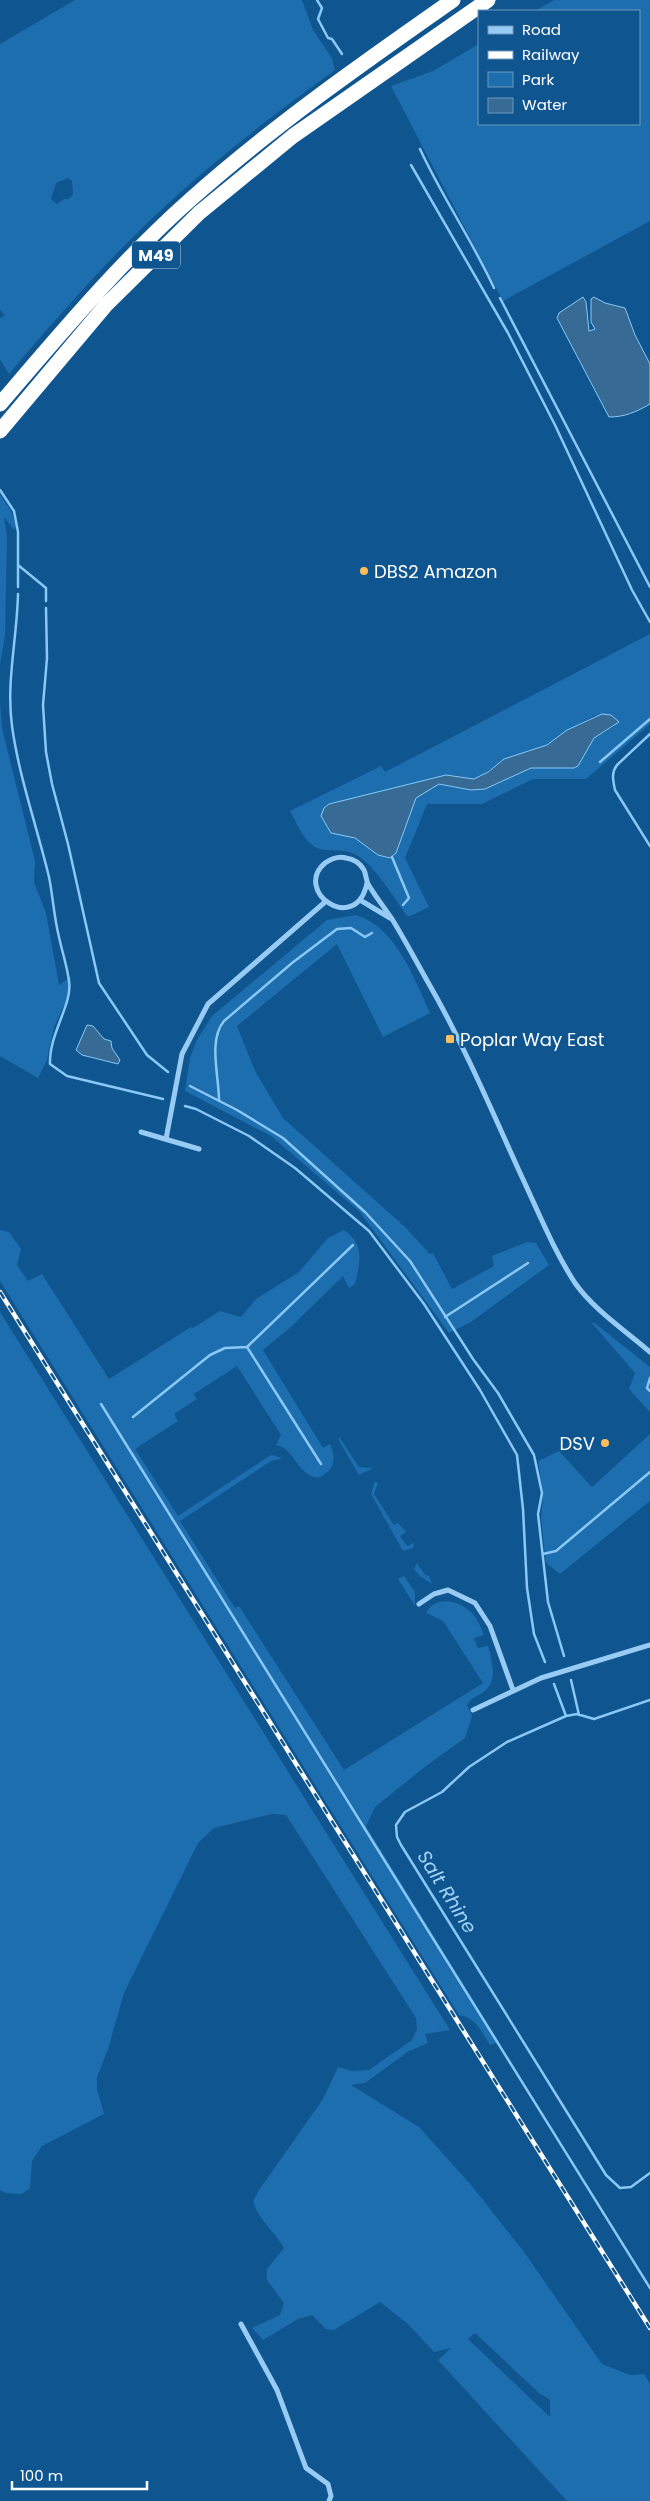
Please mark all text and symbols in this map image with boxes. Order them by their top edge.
legend [478,10,640,125]
text: Road [522,19,561,40]
text: Railway [522,44,580,65]
text: Park [522,69,554,90]
text: Water [522,94,568,115]
road number: M49 [132,242,180,268]
place label: DBS2 Amazon [374,559,498,584]
marker: DBS2 Amazon [358,565,370,577]
place label: Poplar Way East [460,1027,604,1052]
marker: Poplar Way East [444,1033,456,1045]
place label: DSV [560,1431,595,1456]
marker: DSV [599,1437,611,1449]
water label: Salt Rhine [411,1845,483,1939]
scale bar [12,2458,148,2490]
text: 100 m [20,2465,63,2486]

